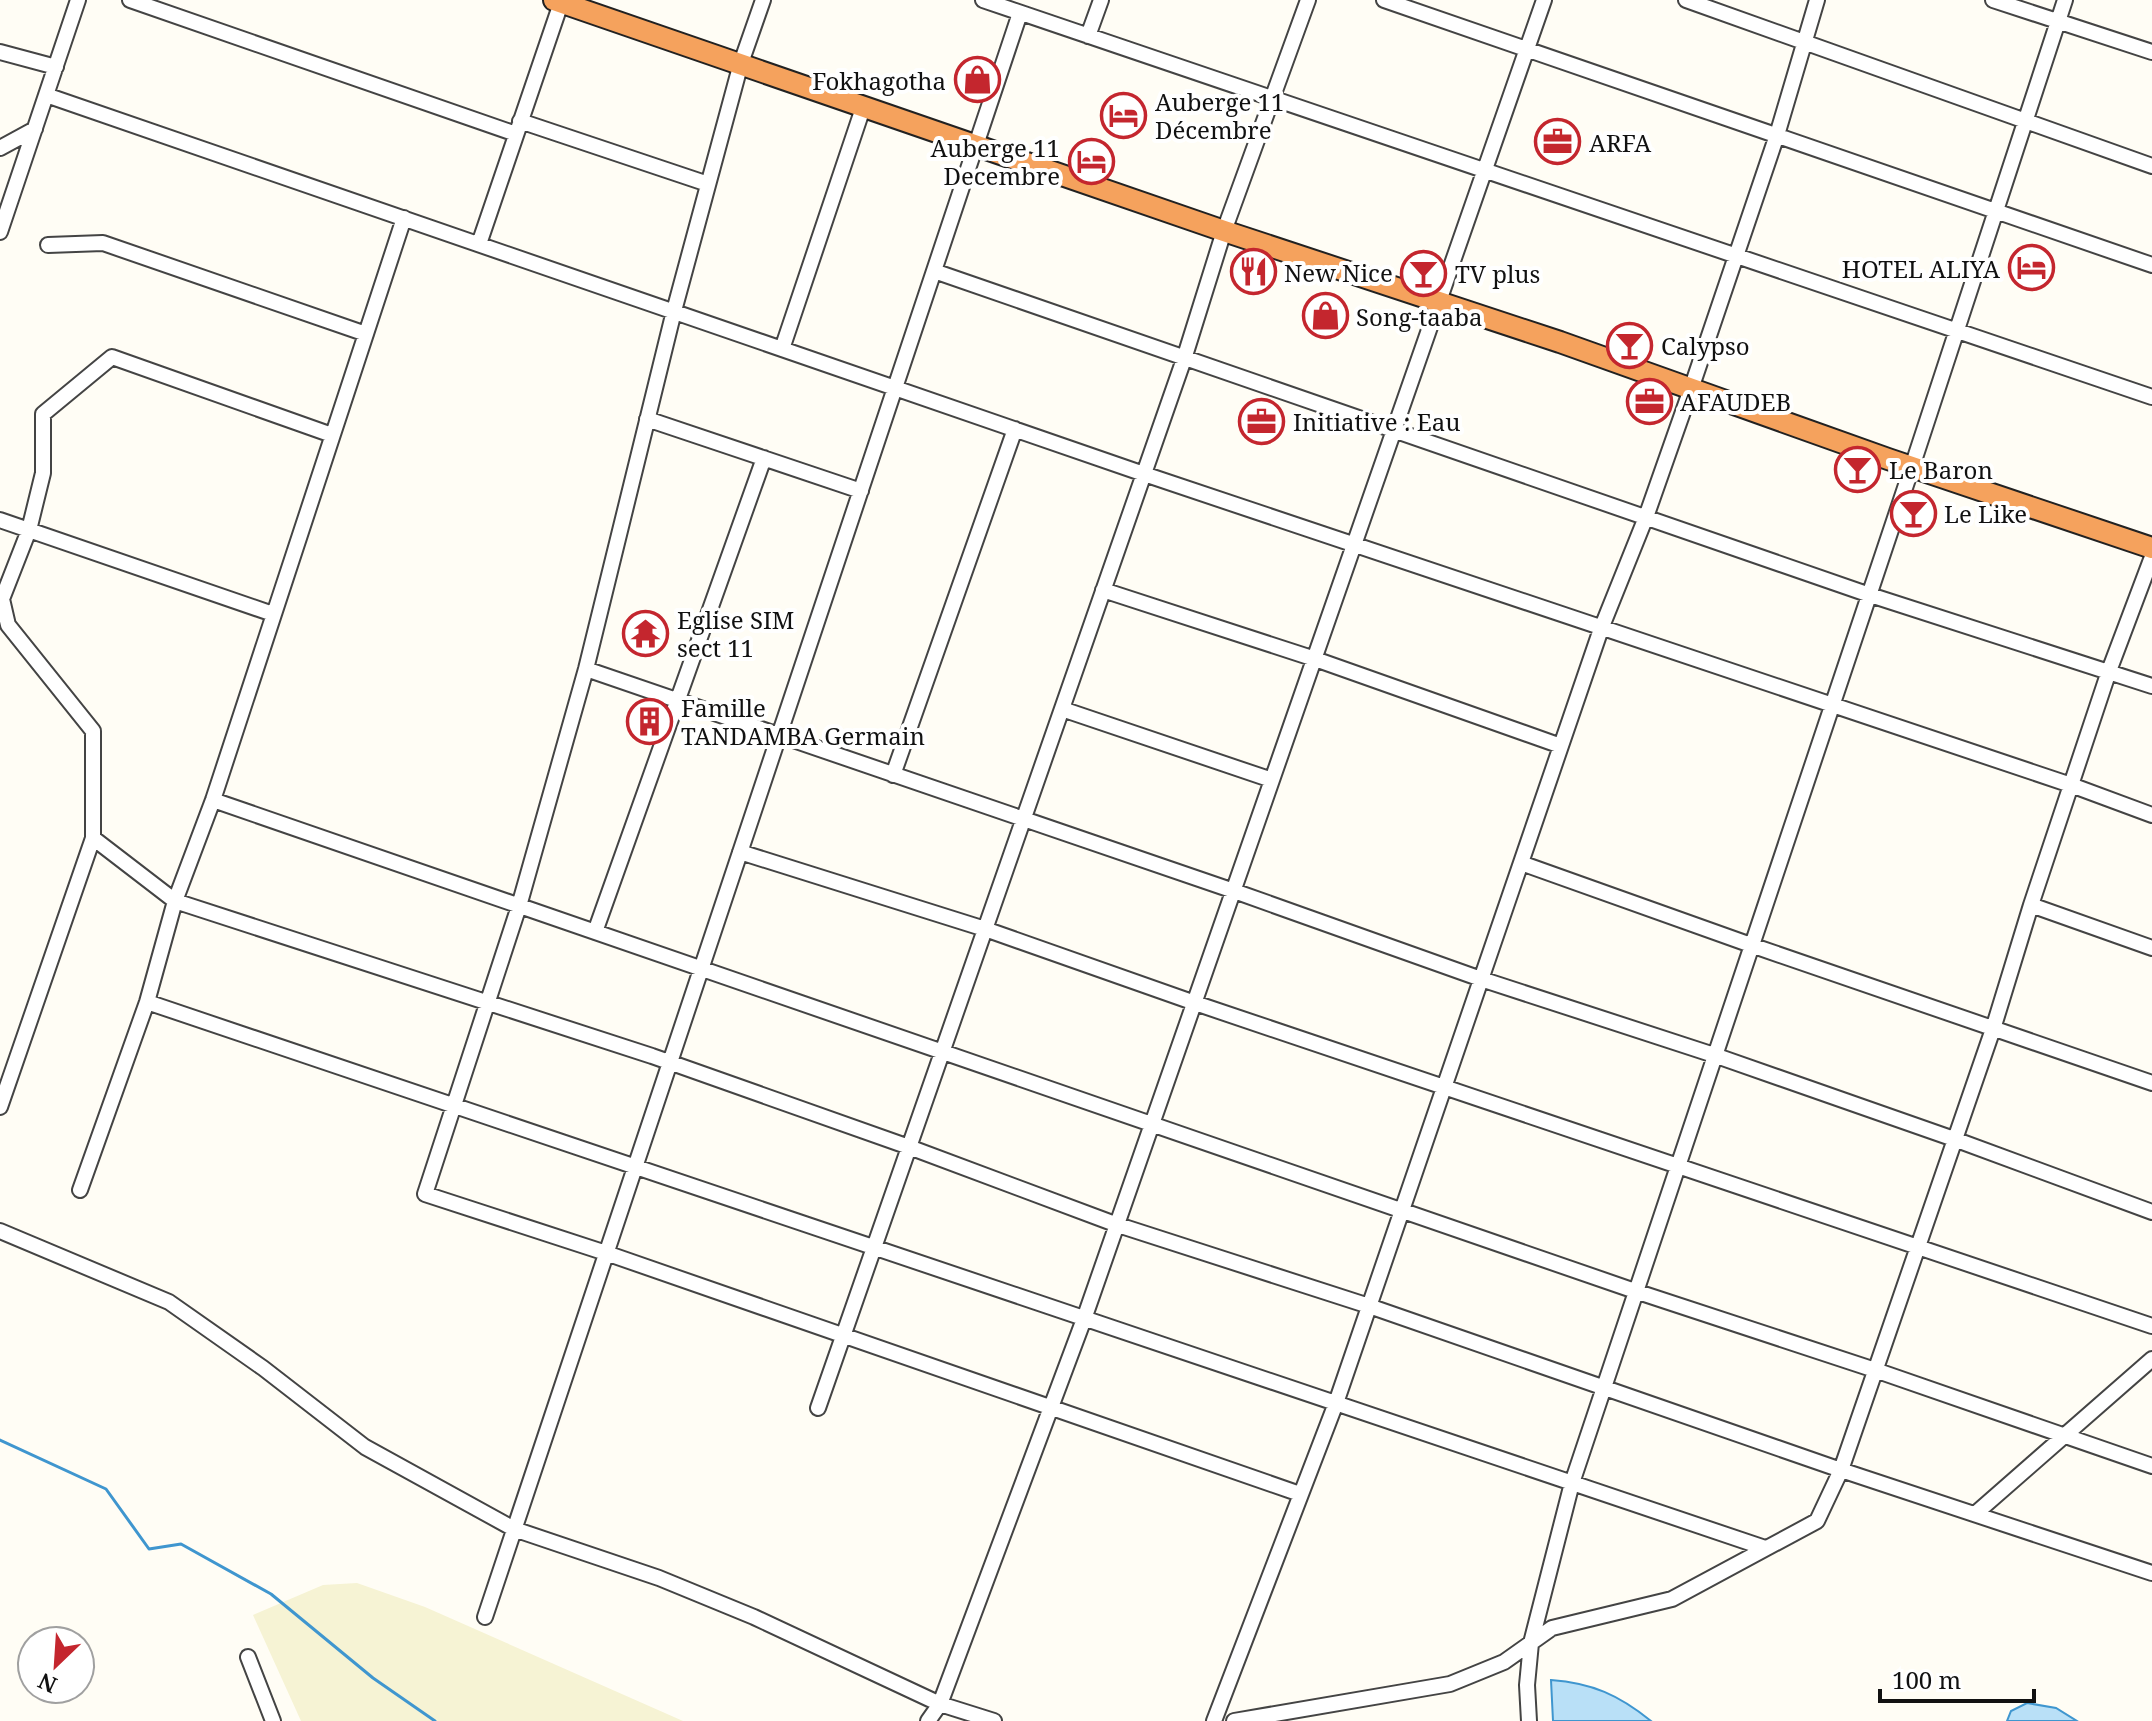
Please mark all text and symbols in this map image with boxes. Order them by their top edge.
shop icon: Fokhagotha [953,56,1001,104]
place label: Fokhagotha [812,64,946,97]
place label: Auberge 11 Décembre [1155,85,1284,146]
hotel icon: Auberge 11 Décembre [1100,91,1148,139]
office icon: ARFA [1534,118,1582,166]
place label: ARFA [1589,126,1651,159]
place label: Auberge 11 Decembre [931,131,1060,192]
hotel icon: Auberge 11 Decembre [1067,137,1115,185]
hotel icon: HOTEL ALIYA [2007,244,2055,292]
restaurant icon: New Nice [1229,248,1277,296]
bar icon: TV plus [1400,249,1448,297]
place label: HOTEL ALIYA [1842,252,2000,285]
place label: New Nice [1284,256,1393,289]
place label: TV plus [1455,257,1540,290]
shop icon: Song-taaba [1301,292,1349,340]
place label: Song-taaba [1356,300,1482,333]
bar icon: Calypso [1606,321,1654,369]
place label: Calypso [1661,329,1750,362]
office icon: AFAUDEB [1625,377,1673,425]
place label: AFAUDEB [1680,385,1791,418]
office icon: Initiative : Eau [1238,397,1286,445]
place label: Initiative : Eau [1293,405,1461,438]
bar icon: Le Baron [1834,445,1882,493]
place label: Le Baron [1889,453,1993,486]
bar icon: Le Like [1889,489,1937,537]
place label: Le Like [1944,497,2027,530]
place label: Eglise SIM sect 11 [677,603,794,664]
temple icon: Eglise SIM sect 11 [622,609,670,657]
place label: Famille TANDAMBA Germain [681,691,925,752]
building icon: Famille TANDAMBA Germain [626,697,674,745]
north arrow [16,1625,96,1705]
scale bar [1880,1653,2034,1703]
text: 100 m [1892,1663,1961,1696]
text: N [33,1667,61,1701]

